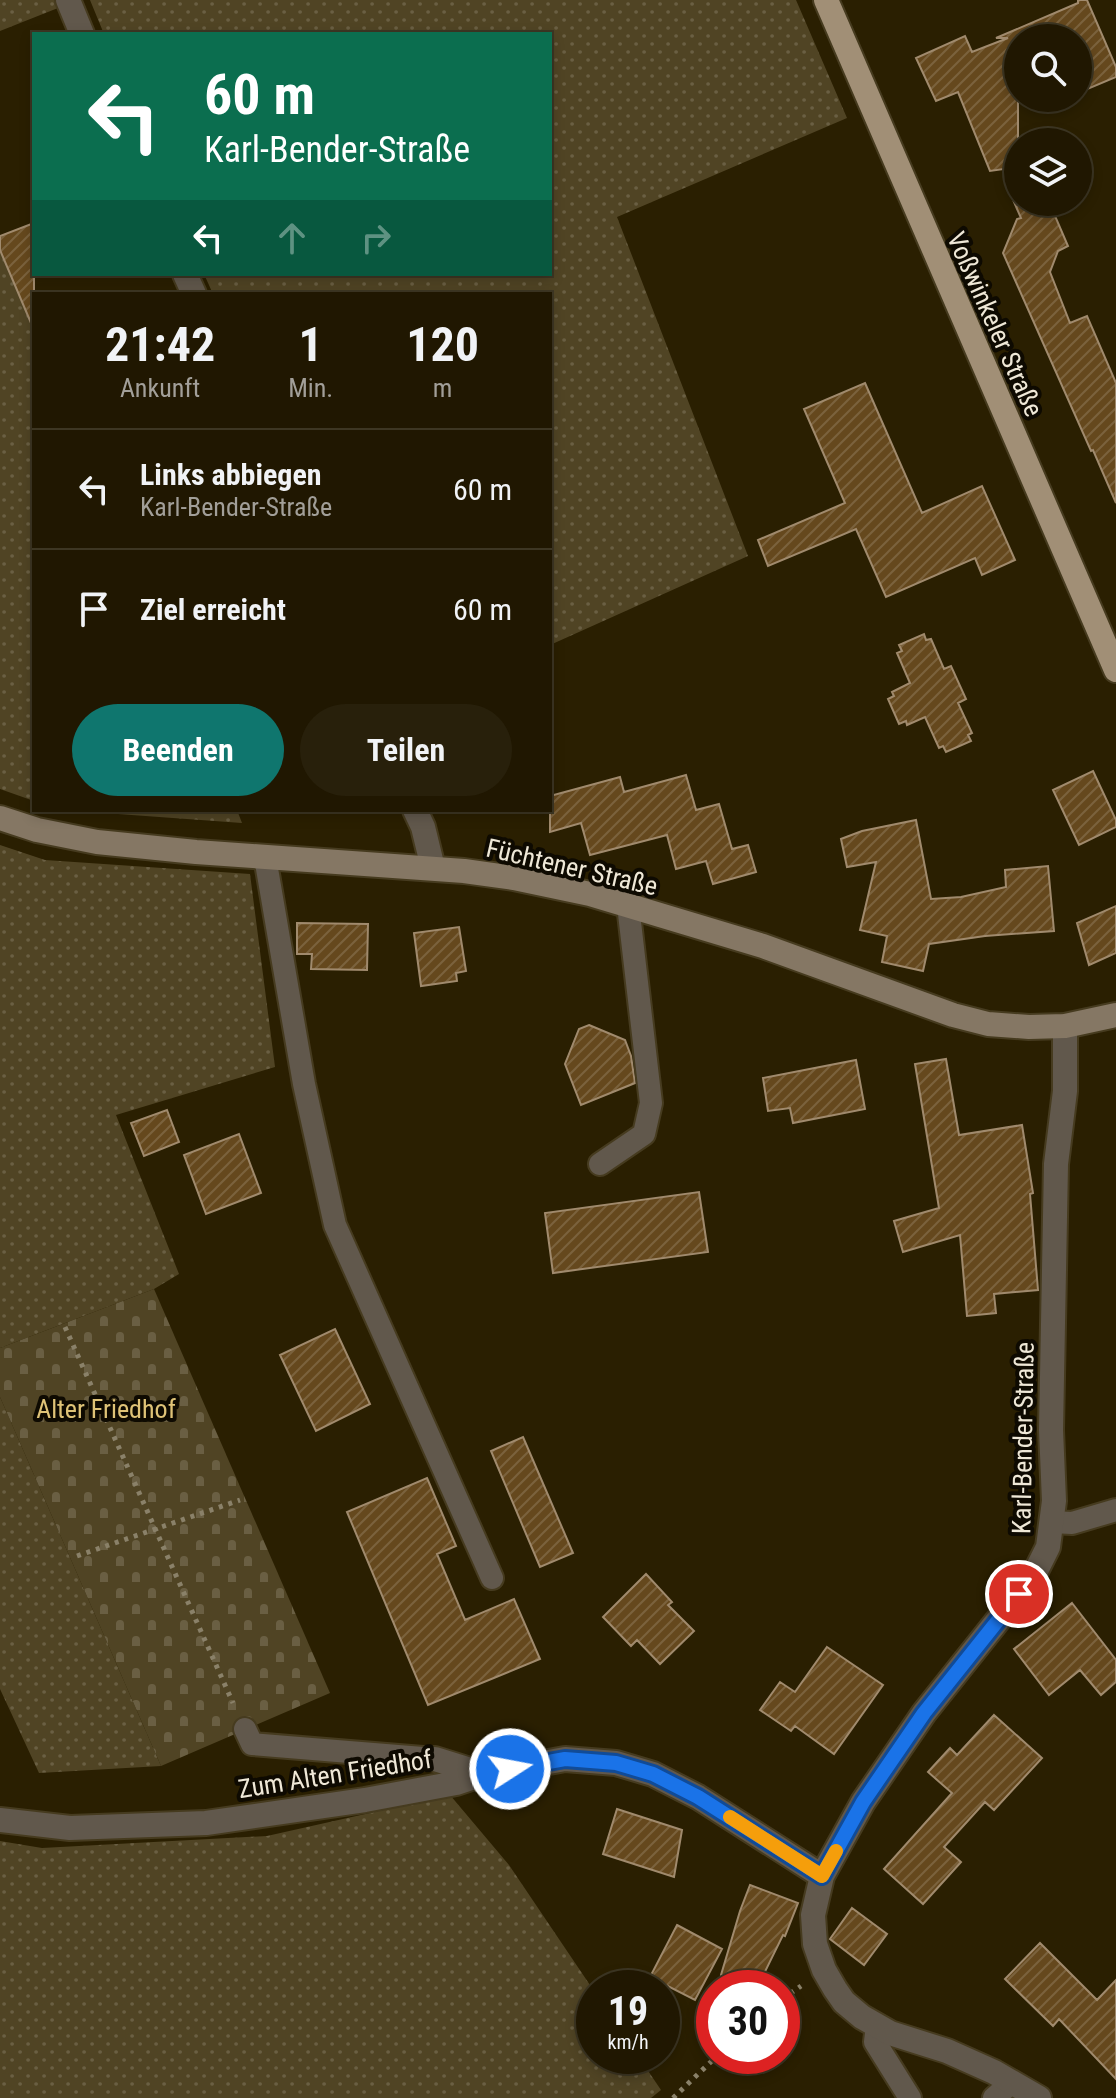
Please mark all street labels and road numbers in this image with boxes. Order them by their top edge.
street label: Voßwinkeler Straße [941,227,1049,421]
street label: Füchtener Straße [484,833,660,901]
street label: Karl-Bender-Straße [1006,1342,1040,1534]
street label: Zum Alten Friedhof [236,1744,434,1804]

